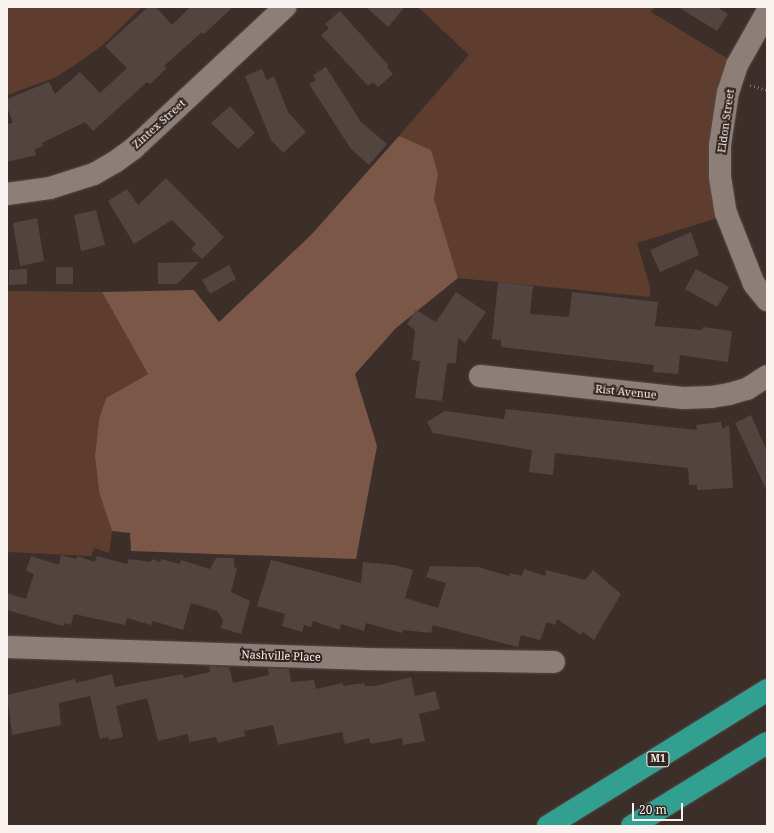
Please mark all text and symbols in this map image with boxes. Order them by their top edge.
street label: Eldon Street [715,88,737,154]
street label: Zintex Street [130,97,188,151]
street label: Rist Avenue [595,382,657,402]
street label: Nashville Place [241,648,321,664]
road number: M1 [646,751,670,767]
scale bar [634,795,685,821]
text: 20 m [639,801,667,818]

